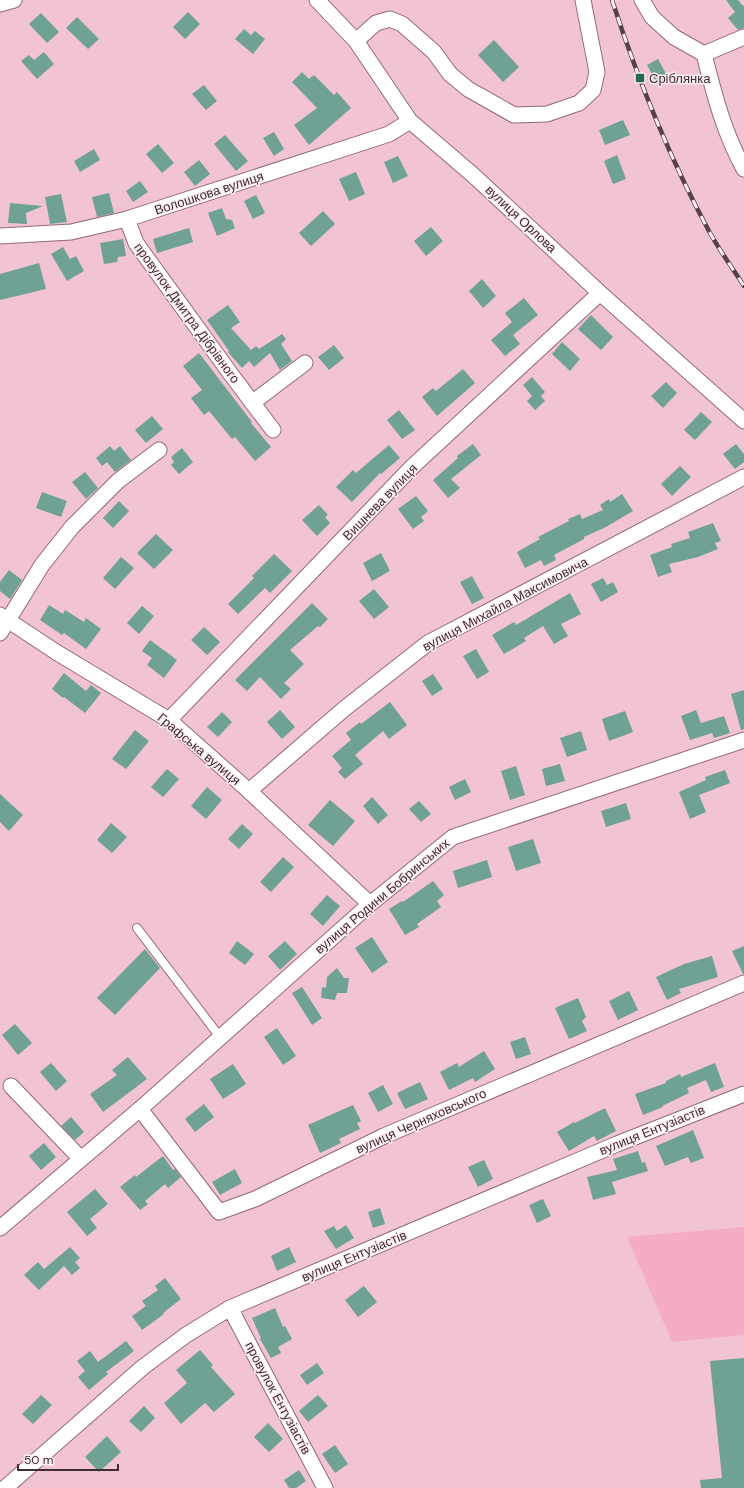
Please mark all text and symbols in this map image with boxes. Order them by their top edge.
place label: Сріблянка [649,70,711,87]
marker: Сріблянка [634,72,646,84]
street label: Волошкова вулиця [152,167,266,219]
street label: вулиця Орлова [482,182,561,257]
street label: провулок Дмитра Дібрівного [130,239,244,387]
street label: Вишнева вулиця [339,460,421,544]
street label: вулиця Михайла Максимовича [419,553,591,655]
street label: Графська вулиця [154,709,244,789]
street label: вулиця Родини Бобринських [311,834,453,957]
street label: вулиця Черняховського [353,1084,489,1158]
street label: вулиця Ентузіастів [597,1101,707,1159]
street label: вулиця Ентузіастів [299,1226,409,1286]
street label: провулок Ентузіастів [241,1339,315,1457]
scale bar [18,1446,118,1472]
text: 50 m [24,1452,53,1468]

